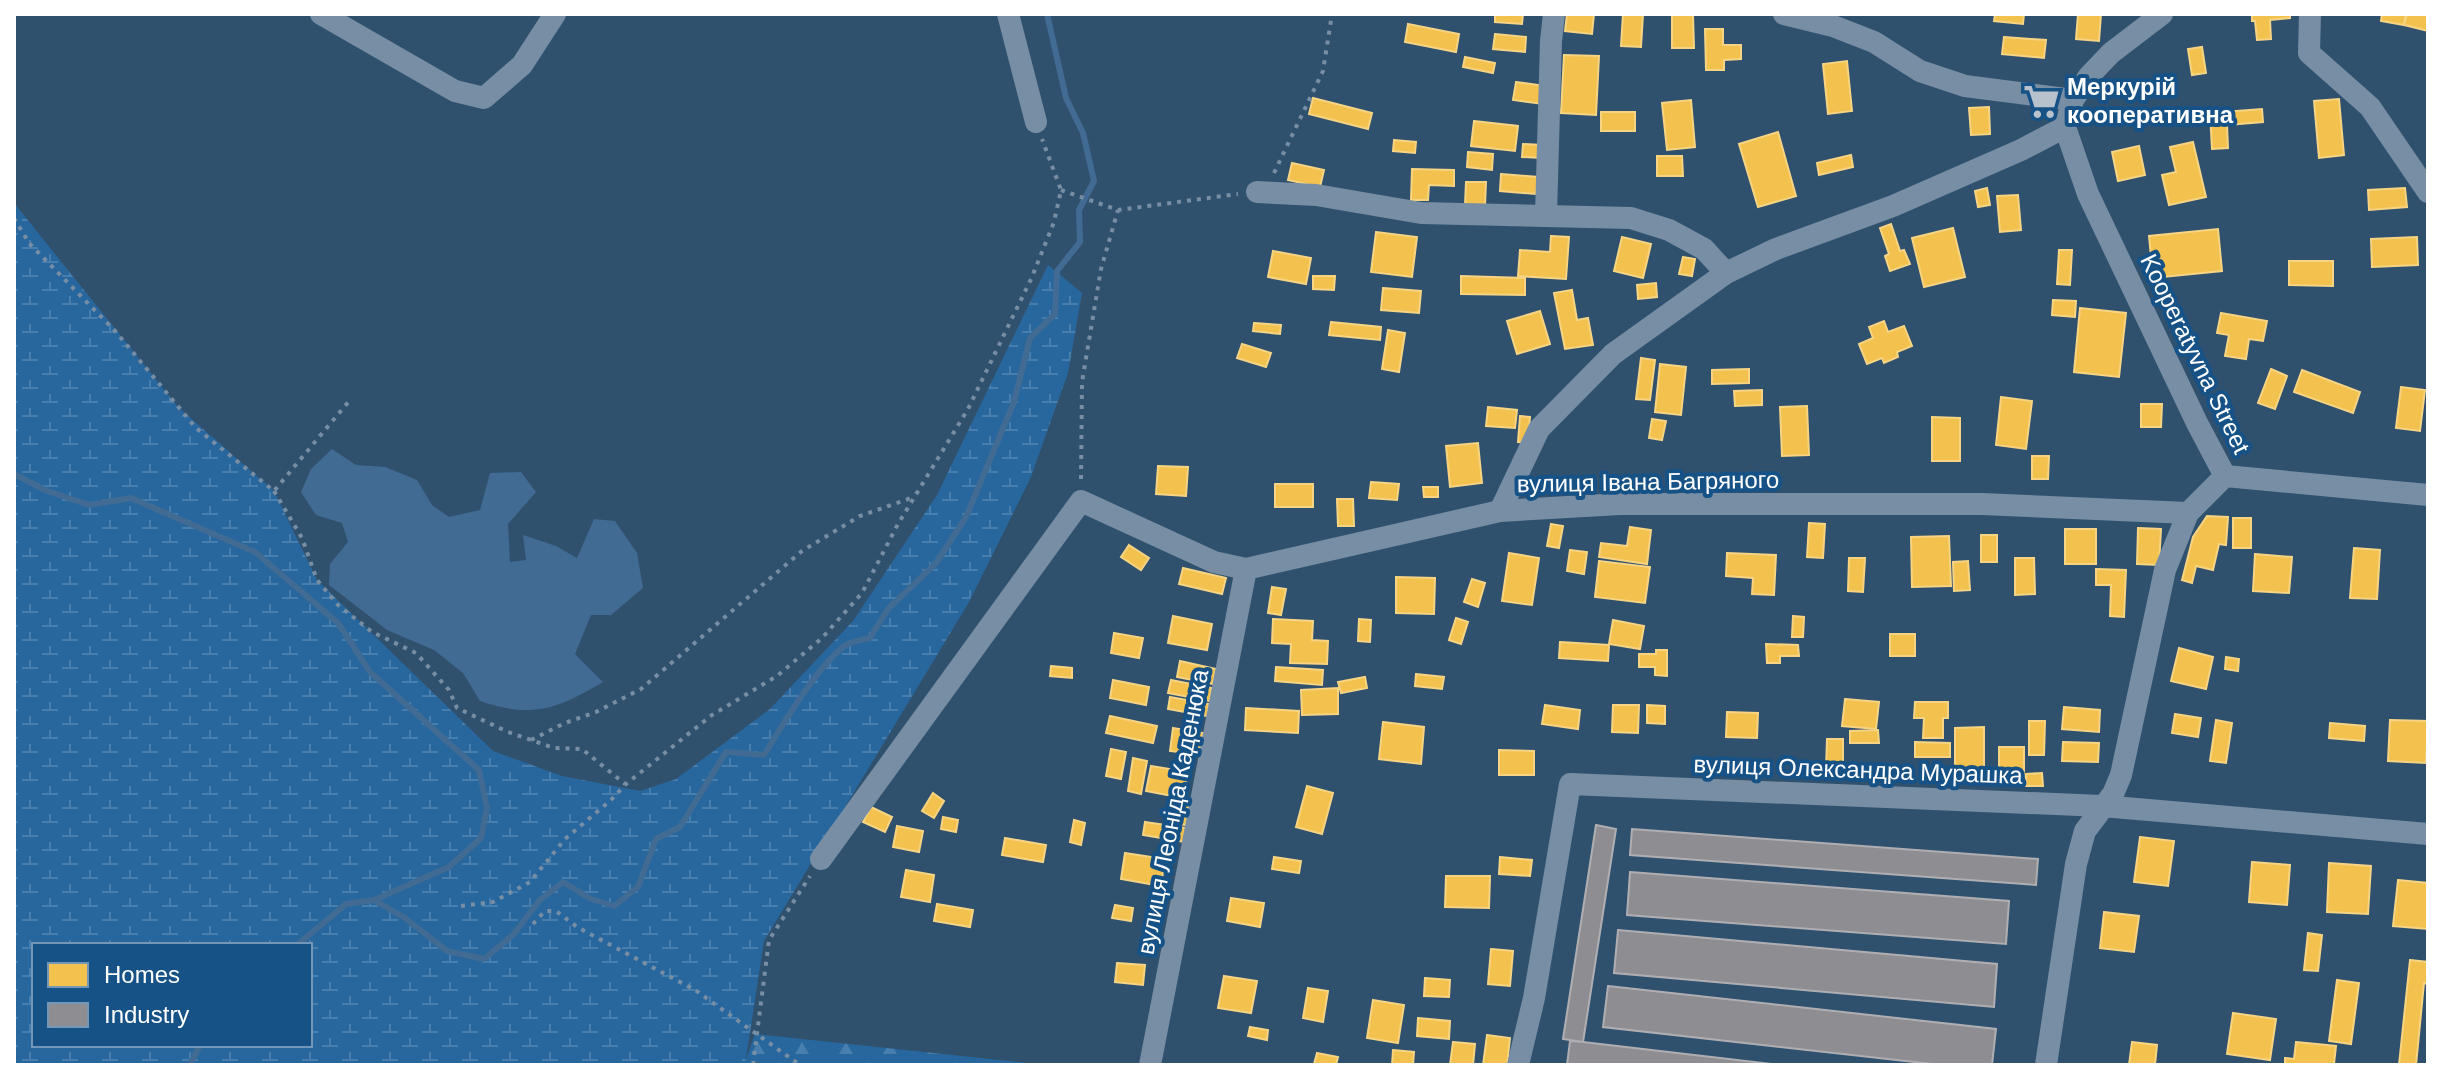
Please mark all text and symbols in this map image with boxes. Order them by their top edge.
place label: Меркурій кооперативна [2067,73,2234,128]
supermarket icon: Меркурій кооперативна [2022,82,2060,120]
street label: Kooperatyvna Street [2135,250,2256,458]
street label: вулиця Івана Багряного [1517,466,1779,497]
street label: вулиця Леоніда Каденюка [1132,666,1214,957]
street label: вулиця Олександра Мурашка [1693,750,2024,789]
legend [32,943,312,1047]
text: Homes [104,961,180,988]
text: Industry [104,1001,189,1028]

